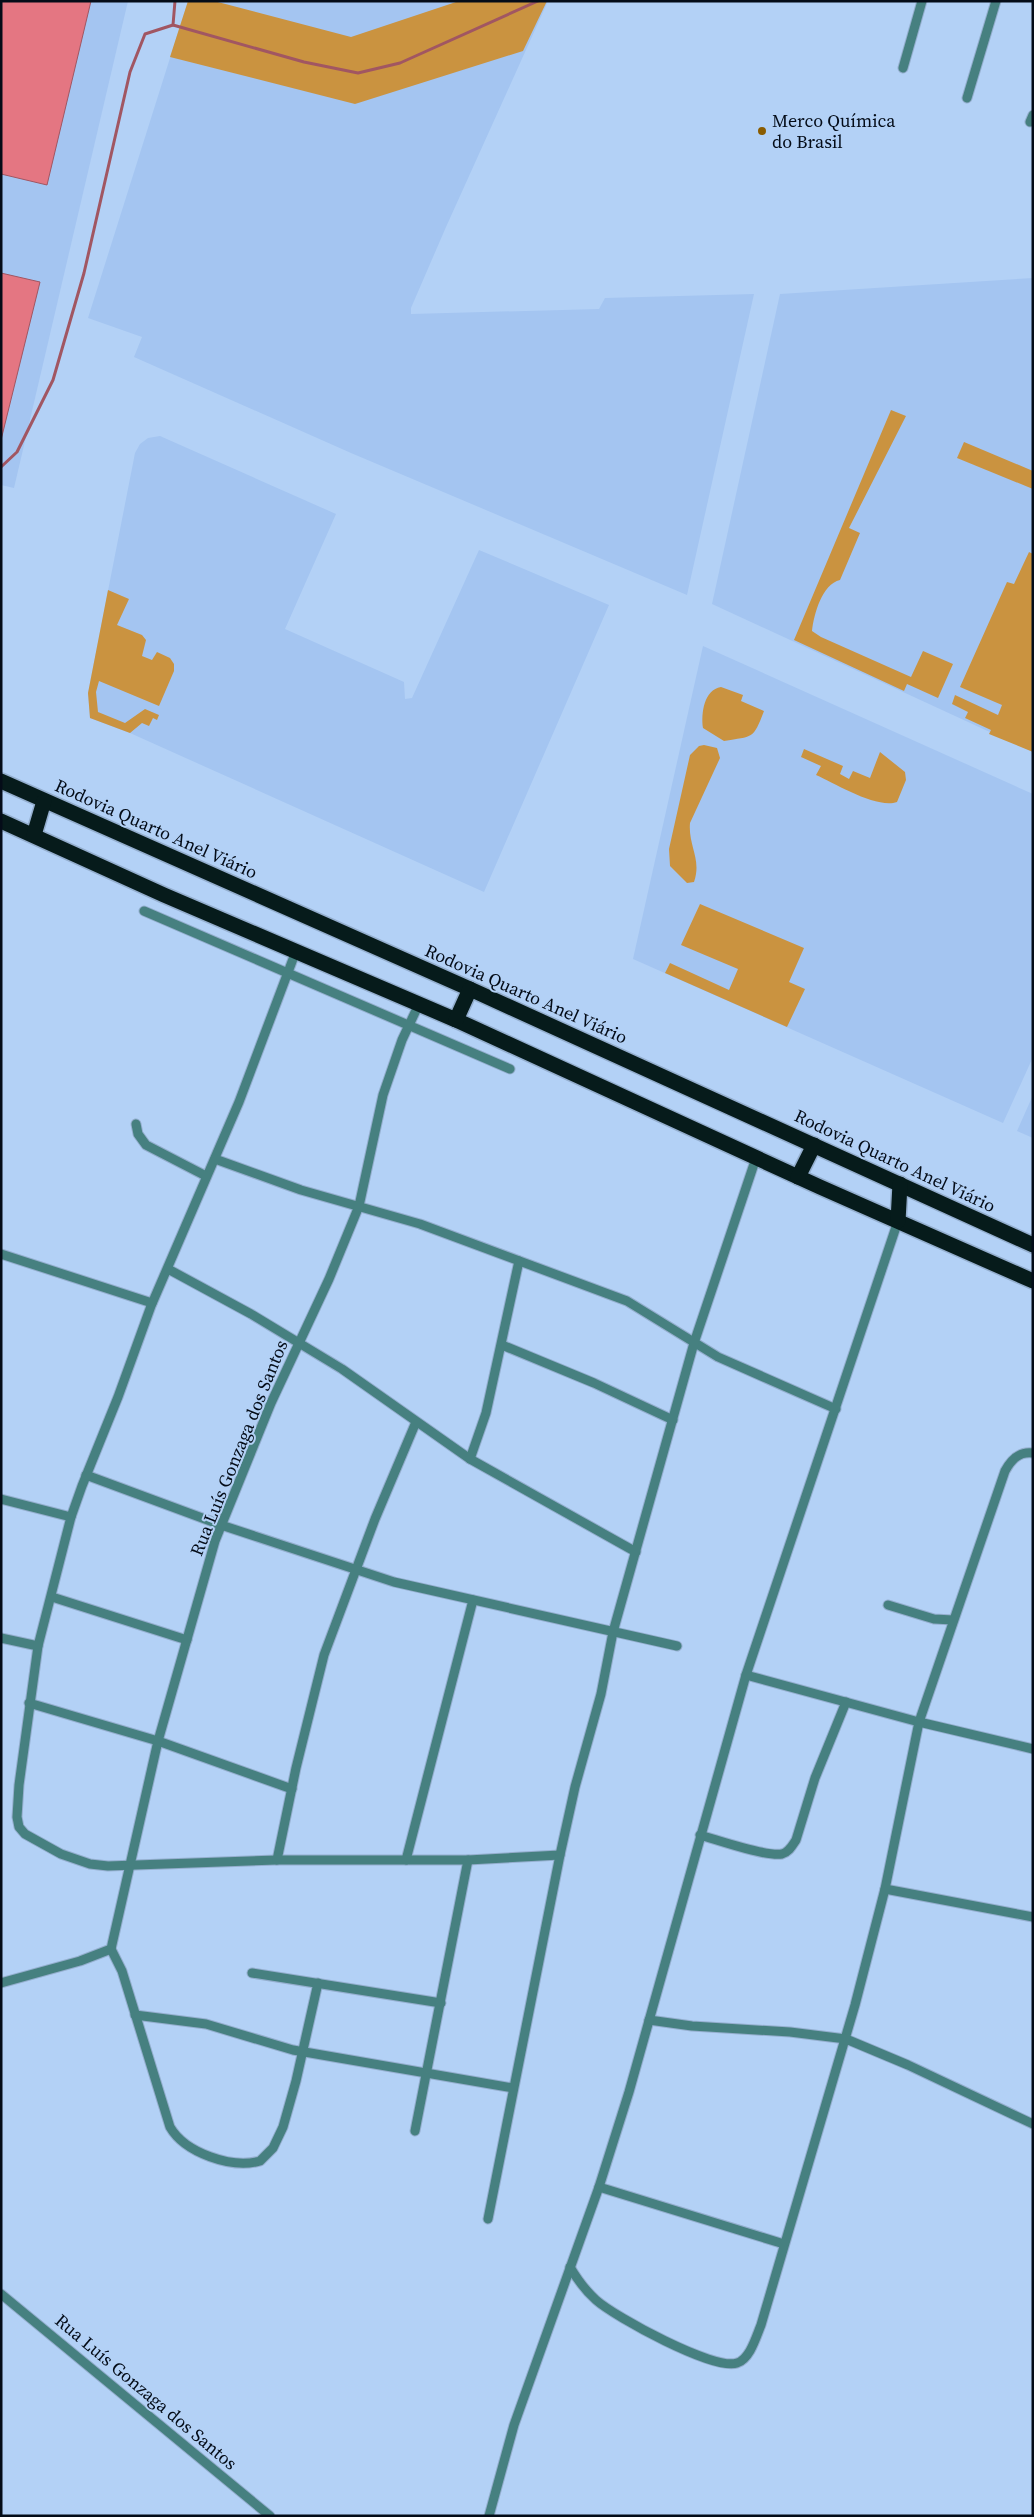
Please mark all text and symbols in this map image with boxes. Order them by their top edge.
place label: Merco Química do Brasil [772,108,896,154]
marker: Merco Química do Brasil [756,125,768,137]
street label: Rodovia Quarto Anel Viário [51,773,262,885]
street label: Rodovia Quarto Anel Viário [421,938,632,1050]
street label: Rodovia Quarto Anel Viário [791,1103,1000,1218]
street label: Rua Luís Gonzaga dos Santos [184,1336,293,1560]
street label: Rua Luís Gonzaga dos Santos [50,2308,243,2476]

